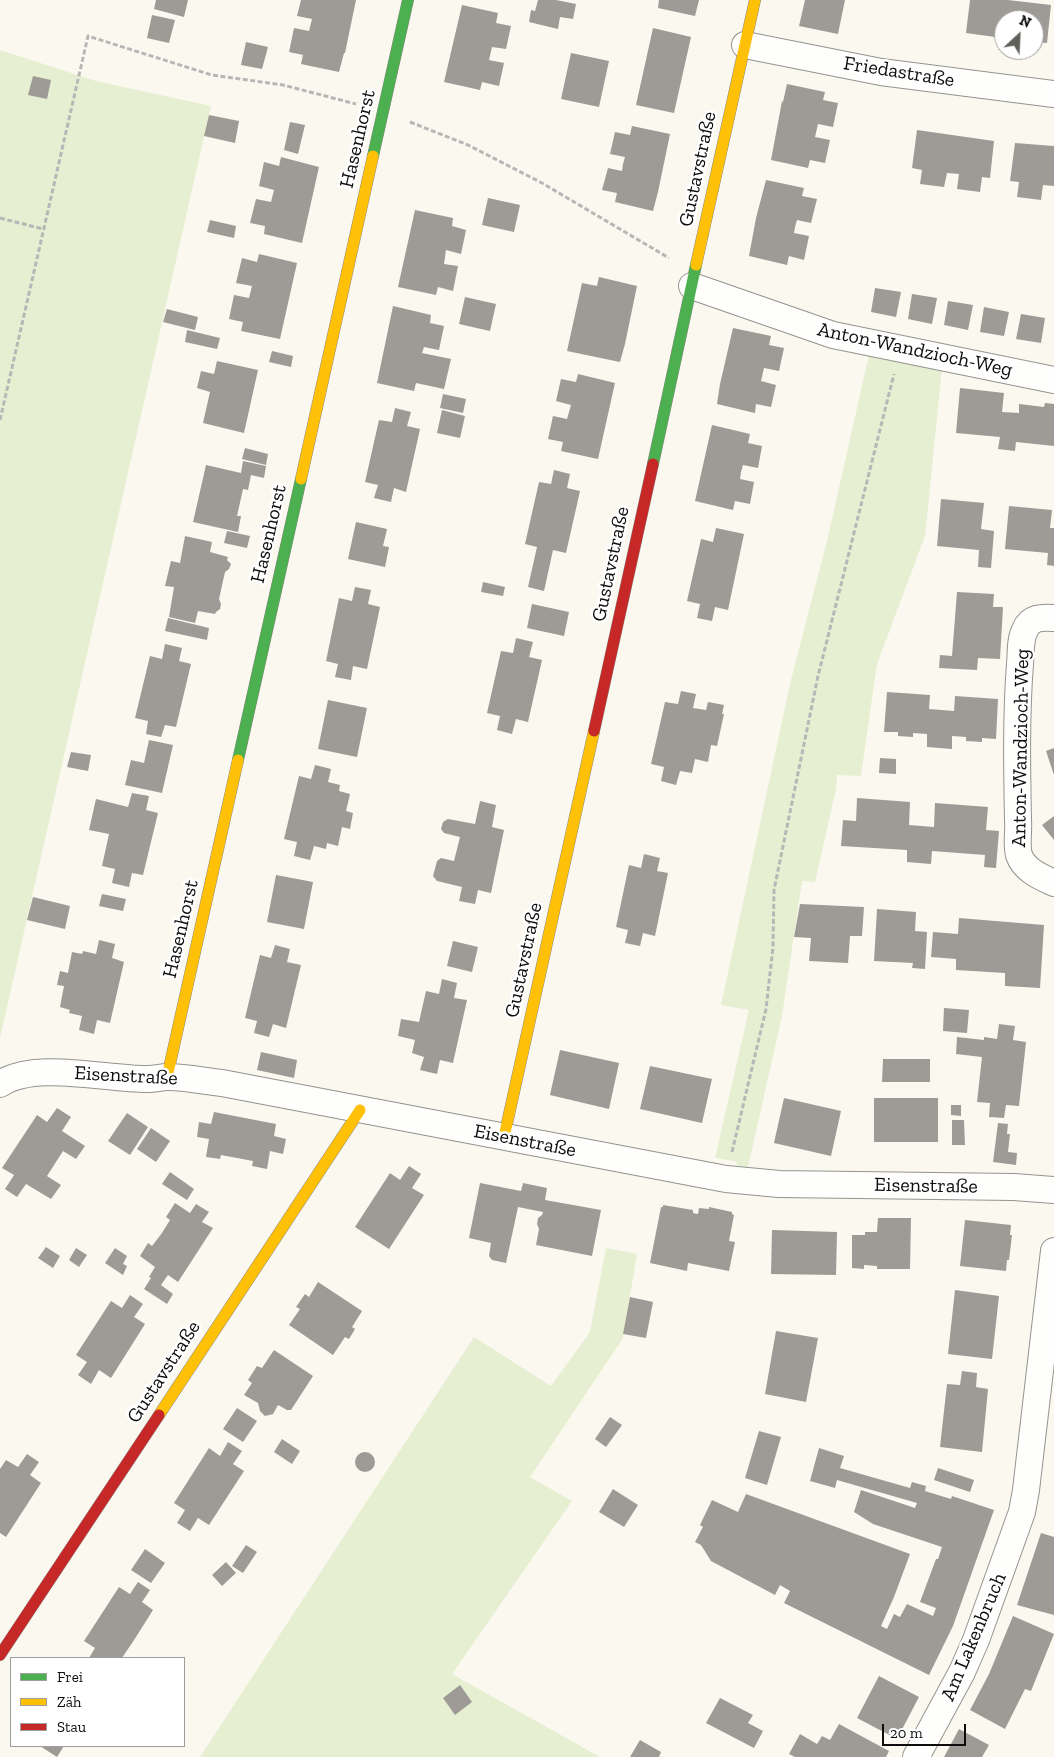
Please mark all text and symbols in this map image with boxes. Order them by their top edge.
north arrow [994,10,1044,60]
text: N [1017,12,1034,32]
street label: Friedastraße [842,51,956,93]
street label: Hasenhorst [335,87,381,191]
street label: Gustavstraße [674,109,722,229]
street label: Anton-Wandzioch-Weg [815,318,1015,382]
street label: Hasenhorst [246,482,292,586]
street label: Gustavstraße [587,504,635,624]
street label: Anton-Wandzioch-Weg [1007,648,1035,848]
street label: Hasenhorst [158,877,204,981]
street label: Gustavstraße [500,900,548,1020]
street label: Eisenstraße [74,1061,178,1091]
street label: Eisenstraße [472,1119,578,1163]
street label: Eisenstraße [874,1173,978,1199]
street label: Gustavstraße [122,1316,206,1428]
street label: Am Lakenbruch [936,1569,1012,1705]
legend [10,1657,185,1747]
text: Frei [57,1668,83,1686]
text: Zäh [57,1693,81,1711]
scale bar [884,1714,968,1746]
text: Stau [57,1718,86,1736]
text: 20 m [890,1724,923,1742]

